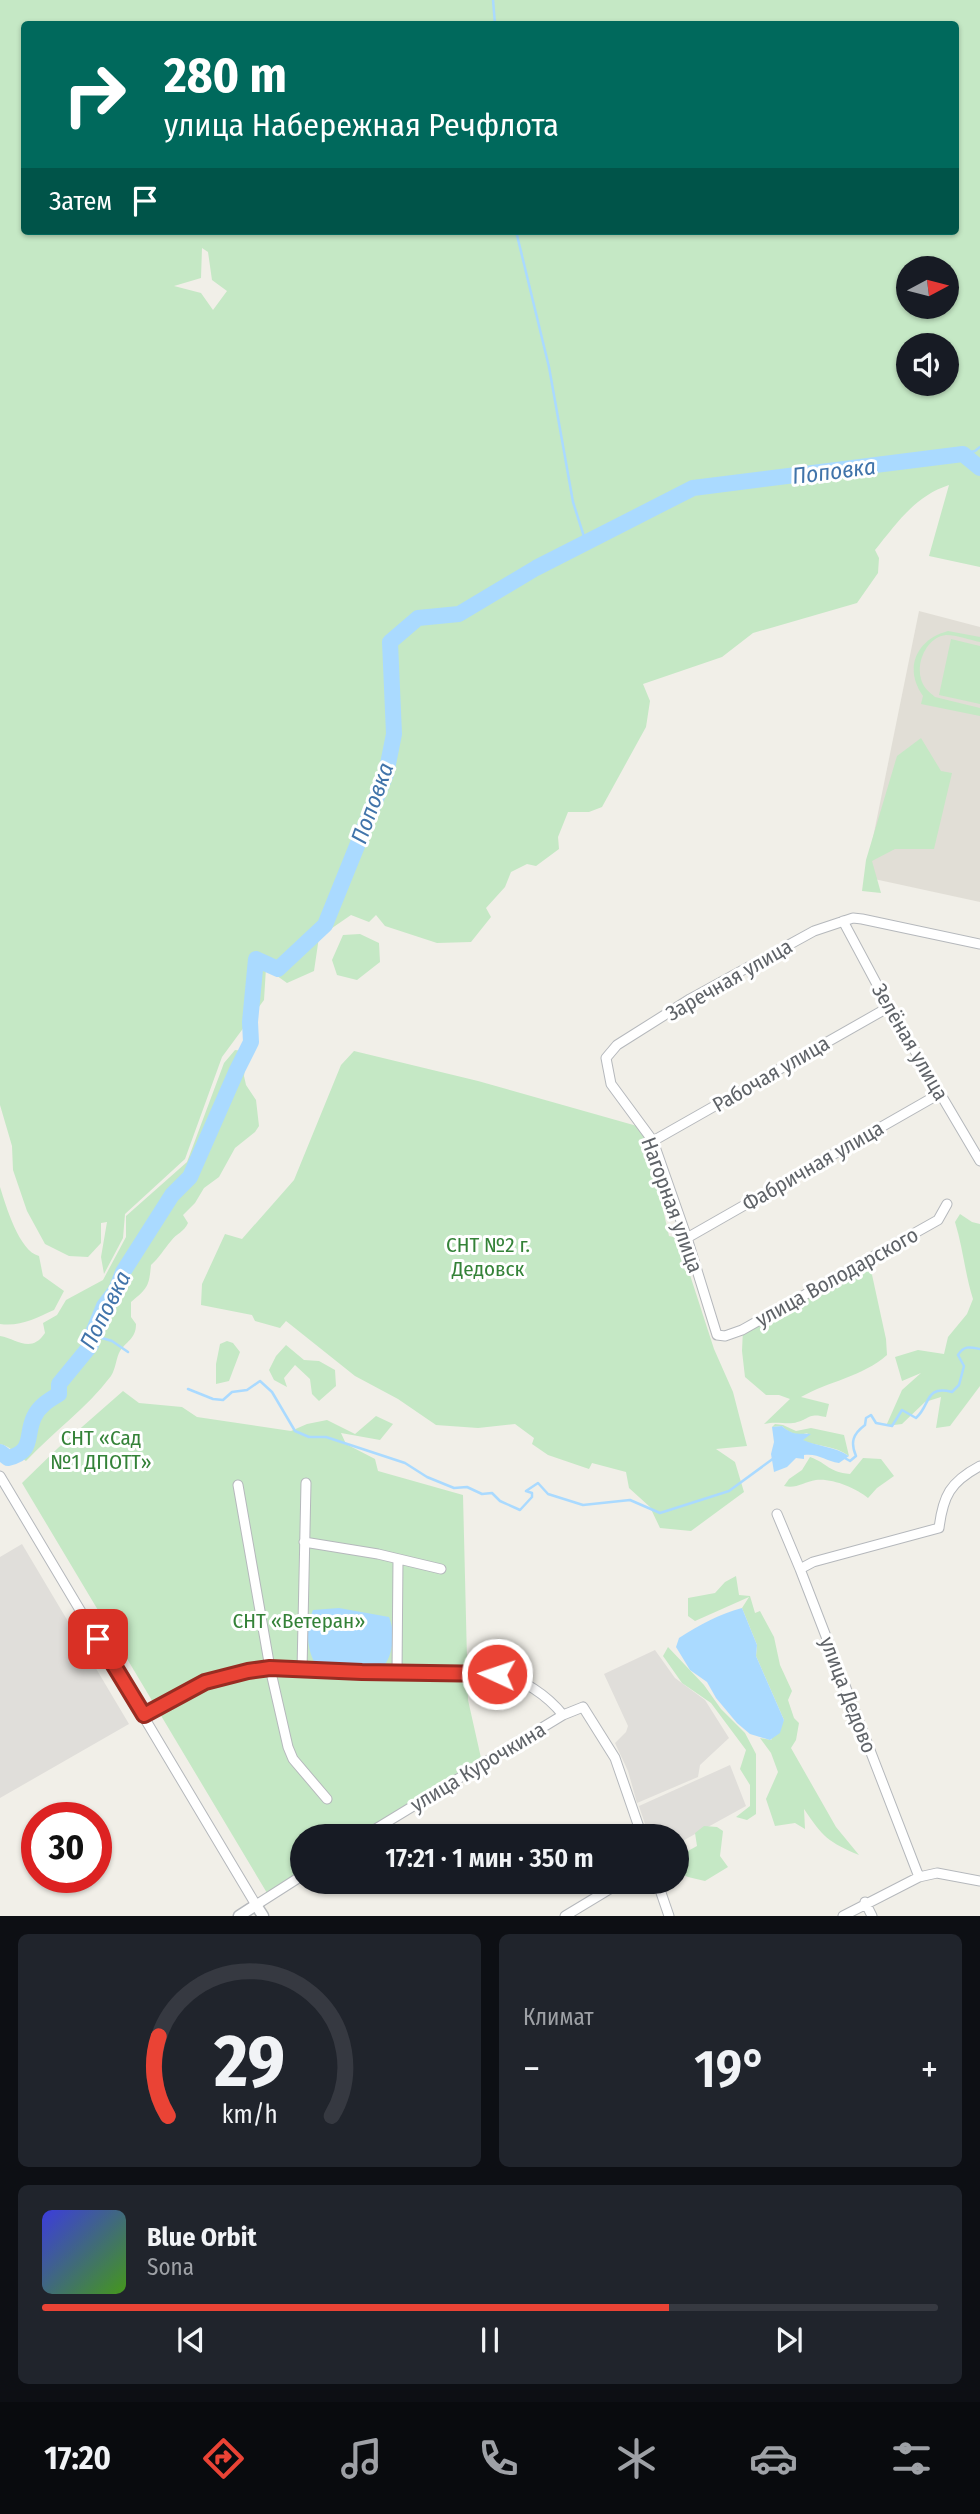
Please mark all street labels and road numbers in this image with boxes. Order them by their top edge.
street label: Заречная улица [661,933,797,1027]
street label: Зелёная улица [866,979,954,1105]
street label: Рабочая улица [708,1030,834,1118]
street label: Фабричная улица [738,1115,888,1217]
street label: Нагорная улица [635,1134,709,1276]
street label: улица Володарского [751,1222,923,1332]
street label: улица Дедово [814,1633,882,1757]
street label: улица Курочкина [406,1716,550,1818]

